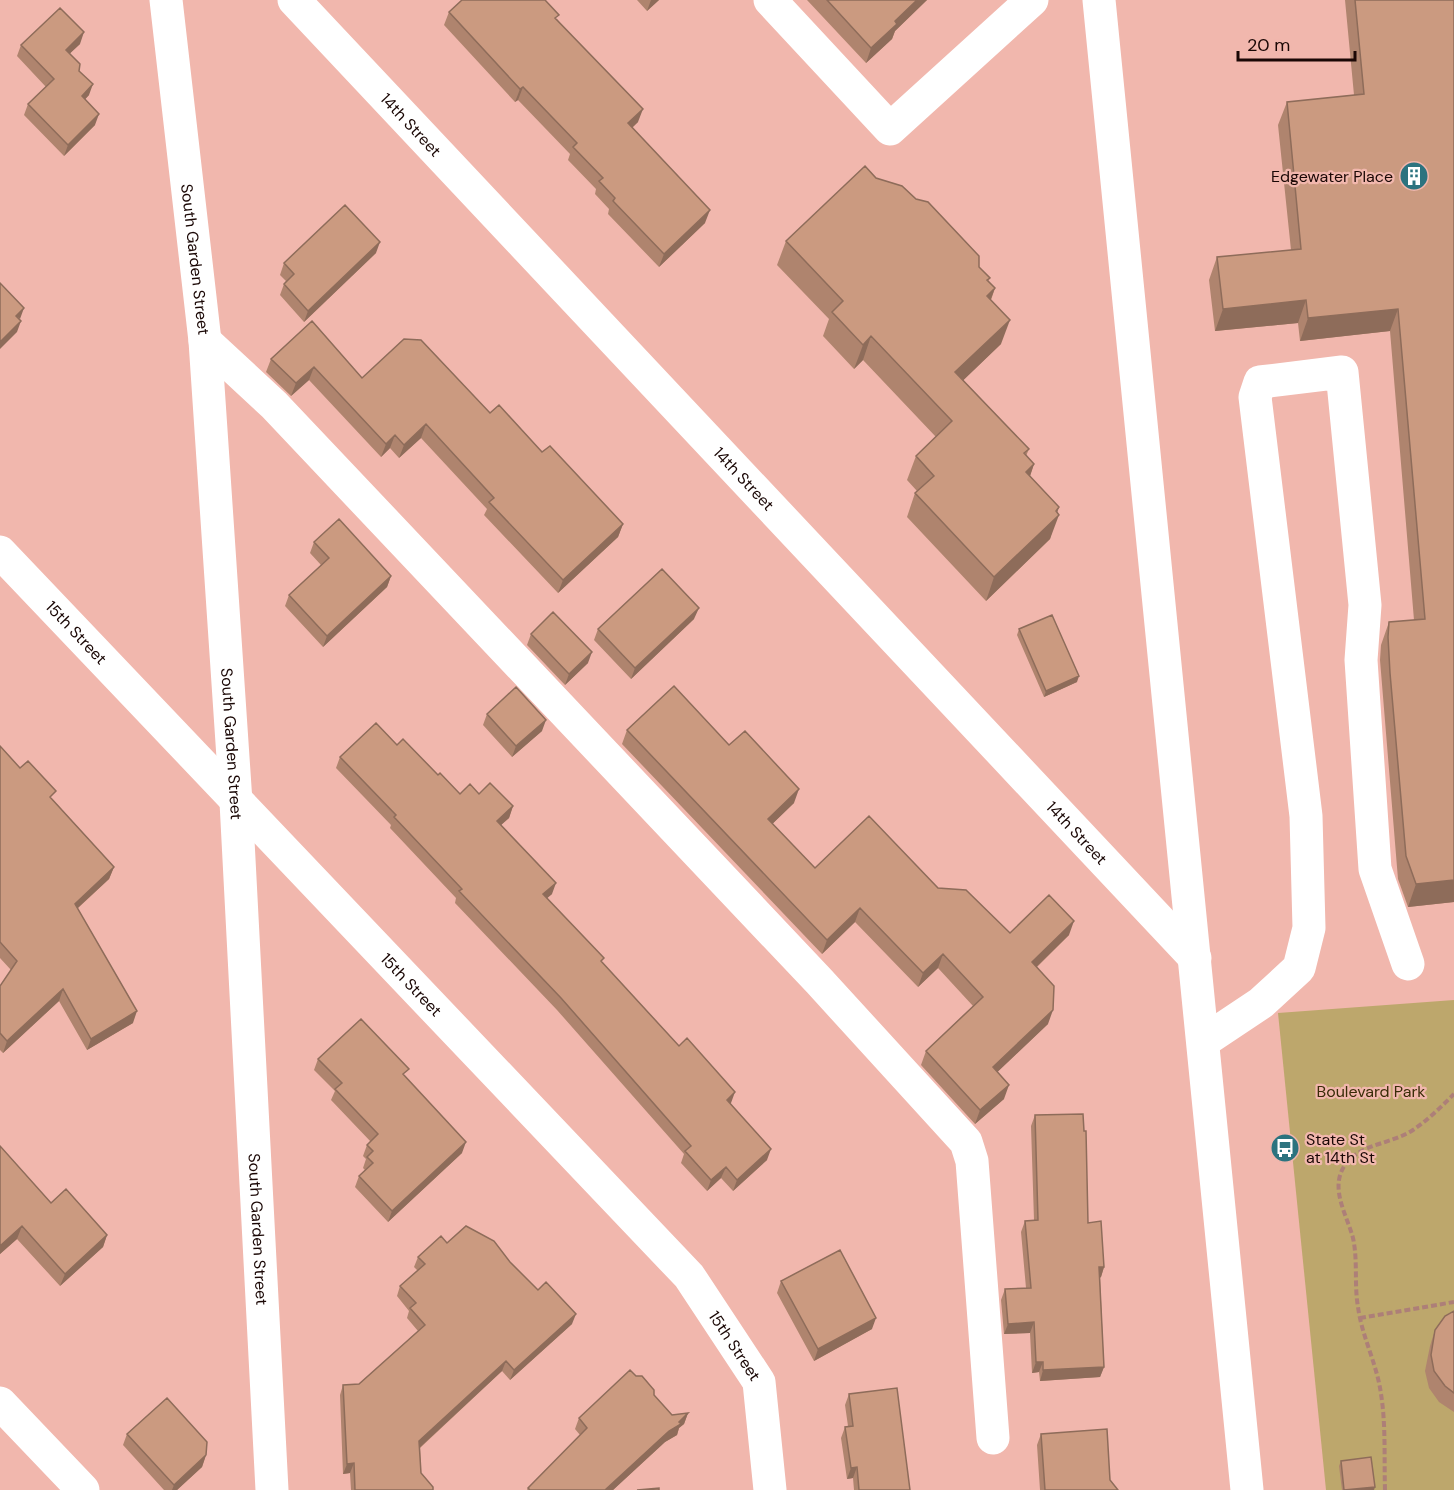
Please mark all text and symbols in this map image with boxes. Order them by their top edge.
scale bar [1238,24,1355,62]
text: 20 m [1247,33,1290,57]
street label: 14th Street [376,88,446,161]
building icon: Edgewater Place [1398,160,1430,192]
place label: Edgewater Place [1271,166,1393,187]
street label: South Garden Street [177,183,215,336]
street label: 14th Street [709,442,779,515]
street label: 15th Street [41,596,112,669]
street label: South Garden Street [217,667,247,820]
street label: 14th Street [1042,796,1112,869]
street label: 15th Street [376,948,447,1021]
park label: Boulevard Park [1317,1081,1425,1102]
place label: State St at 14th St [1306,1129,1375,1168]
bus stop icon: State St at 14th St [1269,1132,1301,1164]
street label: South Garden Street [244,1153,273,1306]
street label: 15th Street [704,1307,766,1385]

